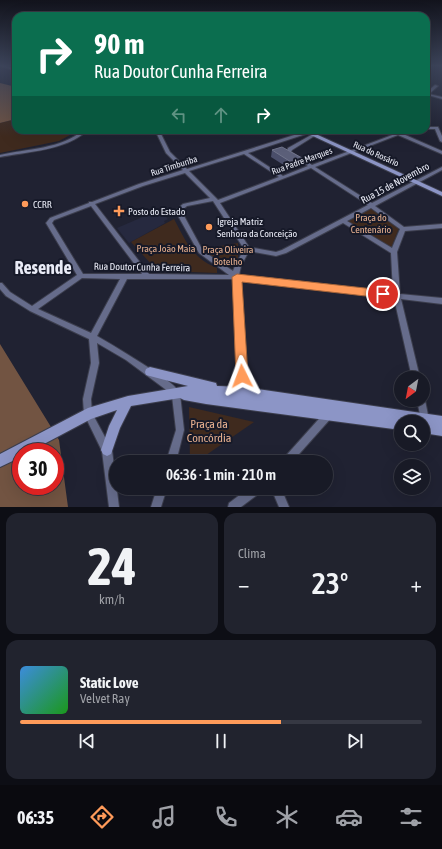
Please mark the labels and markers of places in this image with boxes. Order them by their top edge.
marker: CCRR [20,199,30,209]
place label: CCRR [33,199,52,210]
marker: Posto do Estado [113,205,125,217]
place label: Posto do Estado [128,206,186,217]
place label: Igreja Matriz Senhora da Conceição [217,216,298,239]
marker: Igreja Matriz Senhora da Conceição [204,222,214,232]
pin [366,277,400,311]

